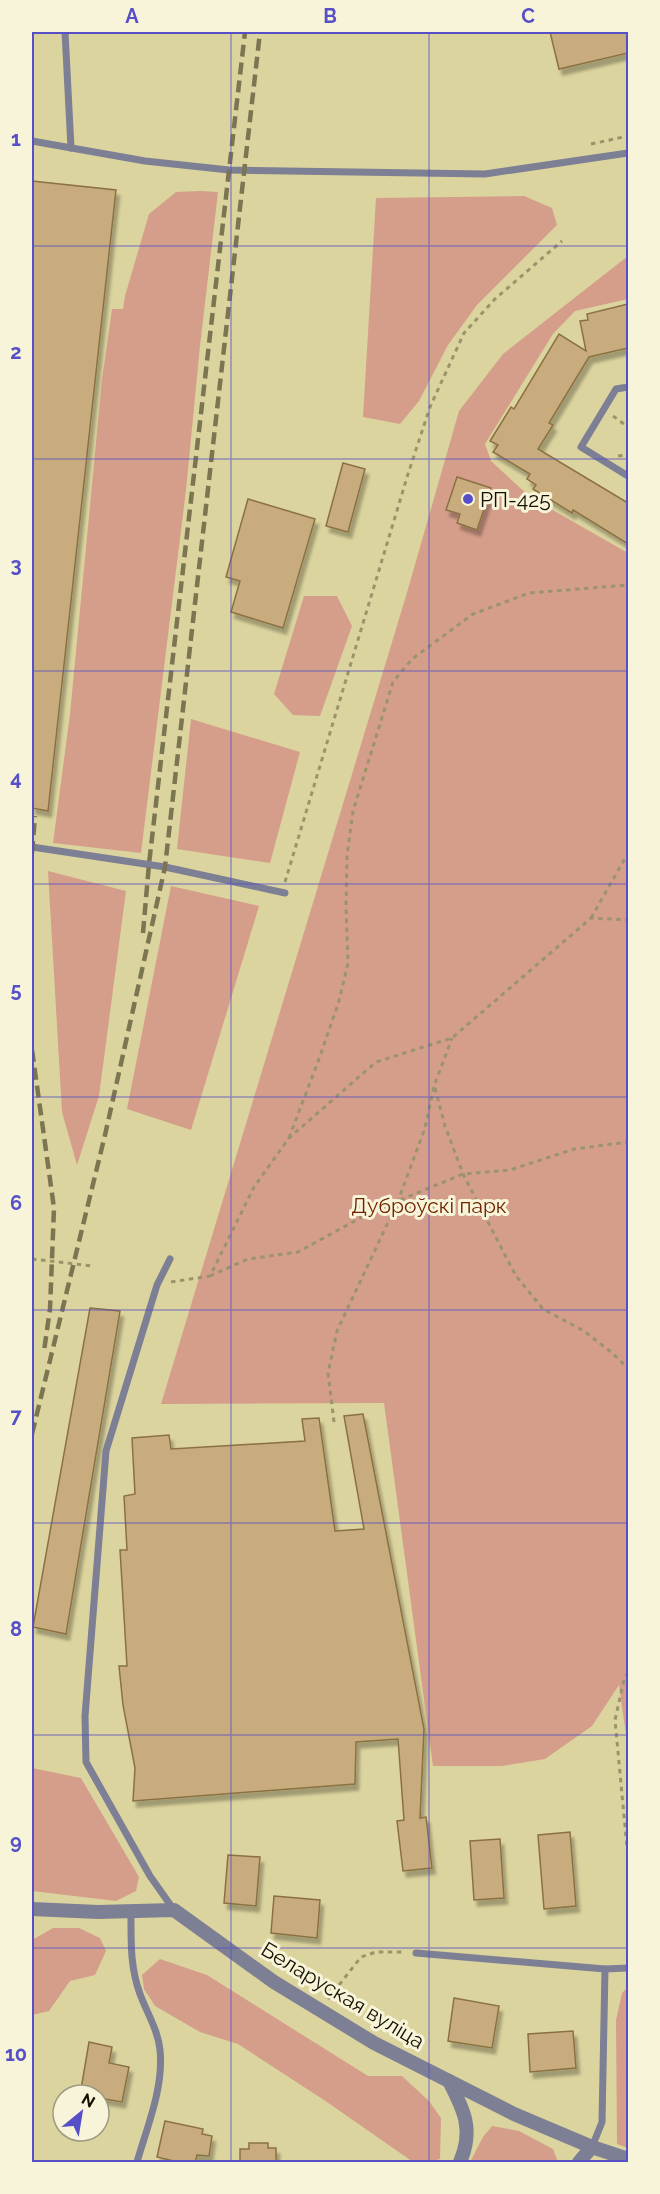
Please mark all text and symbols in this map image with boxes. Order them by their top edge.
text: A [125,4,139,28]
text: B [323,4,337,28]
text: C [521,4,535,28]
text: 1 [11,127,21,151]
text: 2 [10,340,22,364]
place label: РП-425 [480,487,551,512]
marker: РП-425 [461,492,475,506]
text: 3 [10,553,22,577]
text: 4 [10,766,22,790]
text: 5 [10,978,22,1002]
text: 6 [10,1191,22,1215]
park label: Дуброўскі парк [351,1193,507,1218]
text: 7 [10,1404,22,1428]
text: 8 [10,1617,22,1641]
text: 9 [10,1830,22,1854]
street label: Беларуская вуліца [257,1936,429,2054]
text: 10 [5,2042,27,2066]
north arrow [51,2083,111,2143]
text: N [78,2089,98,2112]

